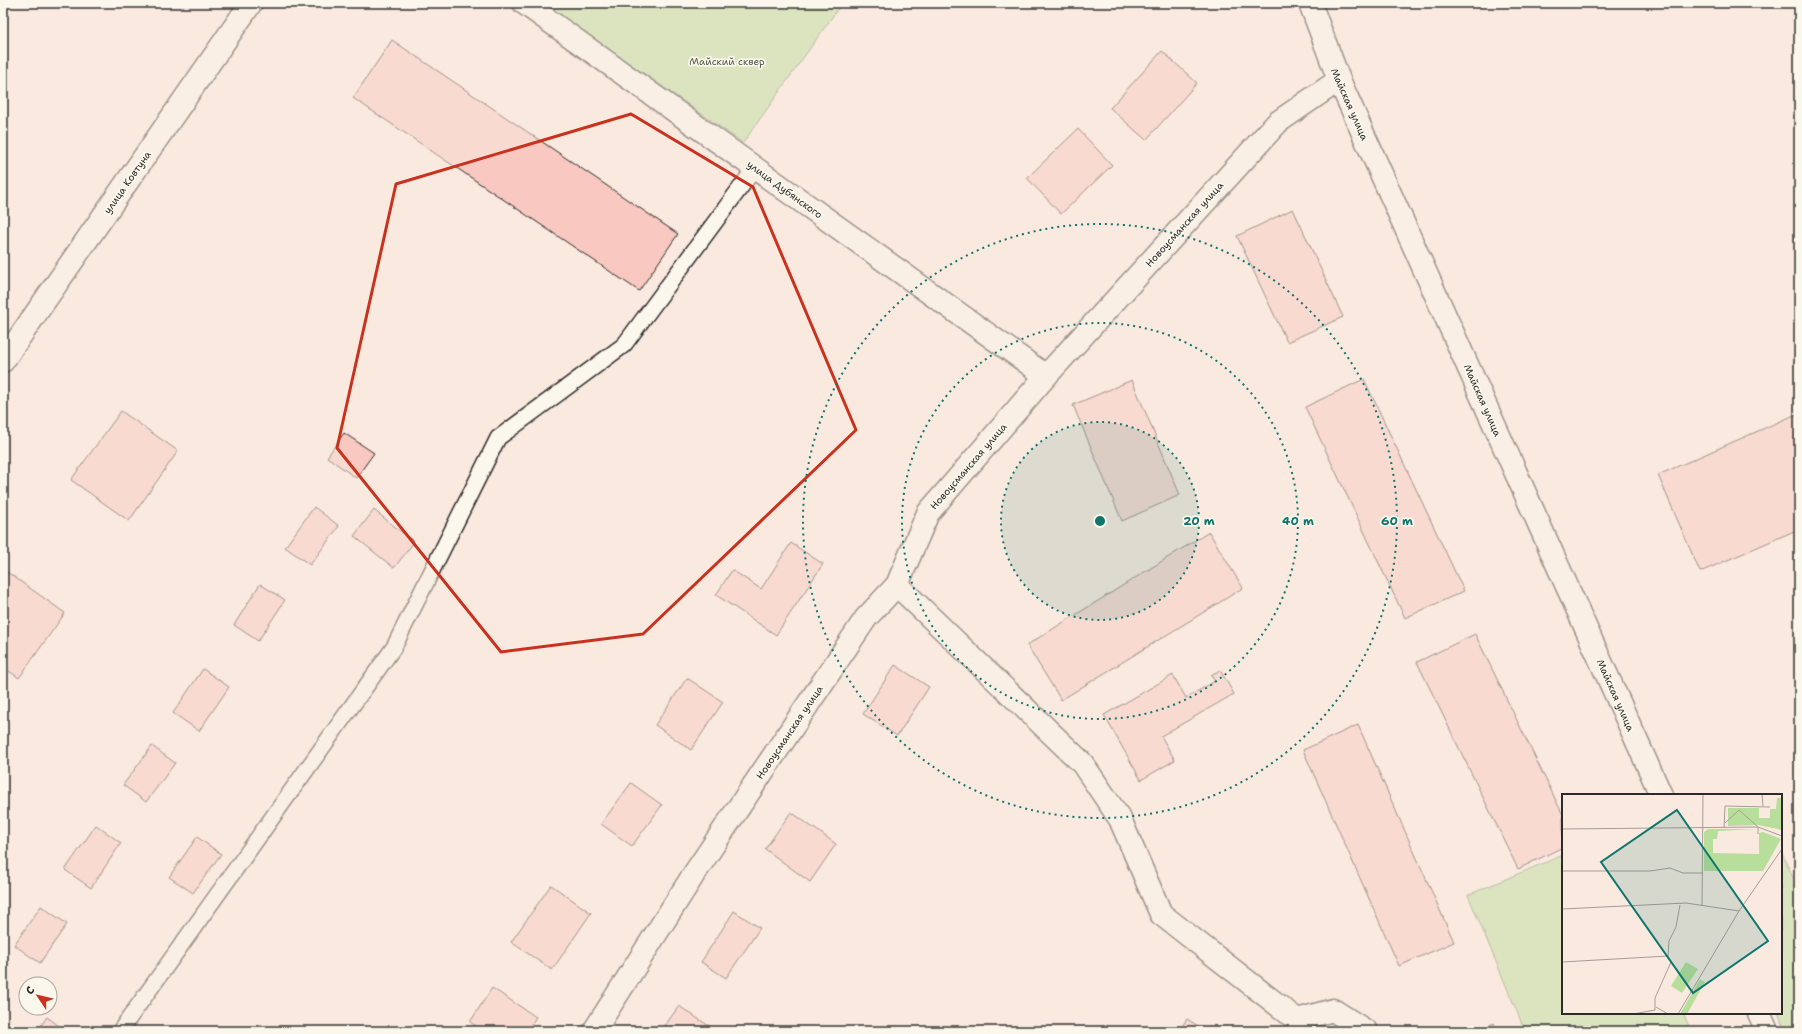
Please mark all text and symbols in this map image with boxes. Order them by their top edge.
park label: Майский сквер [689,55,765,68]
street label: Майская улица [1328,66,1372,143]
street label: улица Ковтуна [101,148,154,216]
street label: улица Дубянского [744,158,825,221]
street label: Новоусманская улица [1143,178,1227,270]
street label: Майская улица [1461,362,1505,439]
street label: Новоусманская улица [927,420,1010,512]
text: 20 m [1183,513,1215,529]
text: 40 m [1282,513,1314,529]
text: 60 m [1381,513,1413,529]
centre of rings [1093,514,1107,528]
street label: Майская улица [1594,657,1638,734]
street label: Новоусманская улица [753,682,826,782]
inset map [1562,794,1782,1014]
north arrow [18,976,58,1016]
text: С [22,983,38,998]

